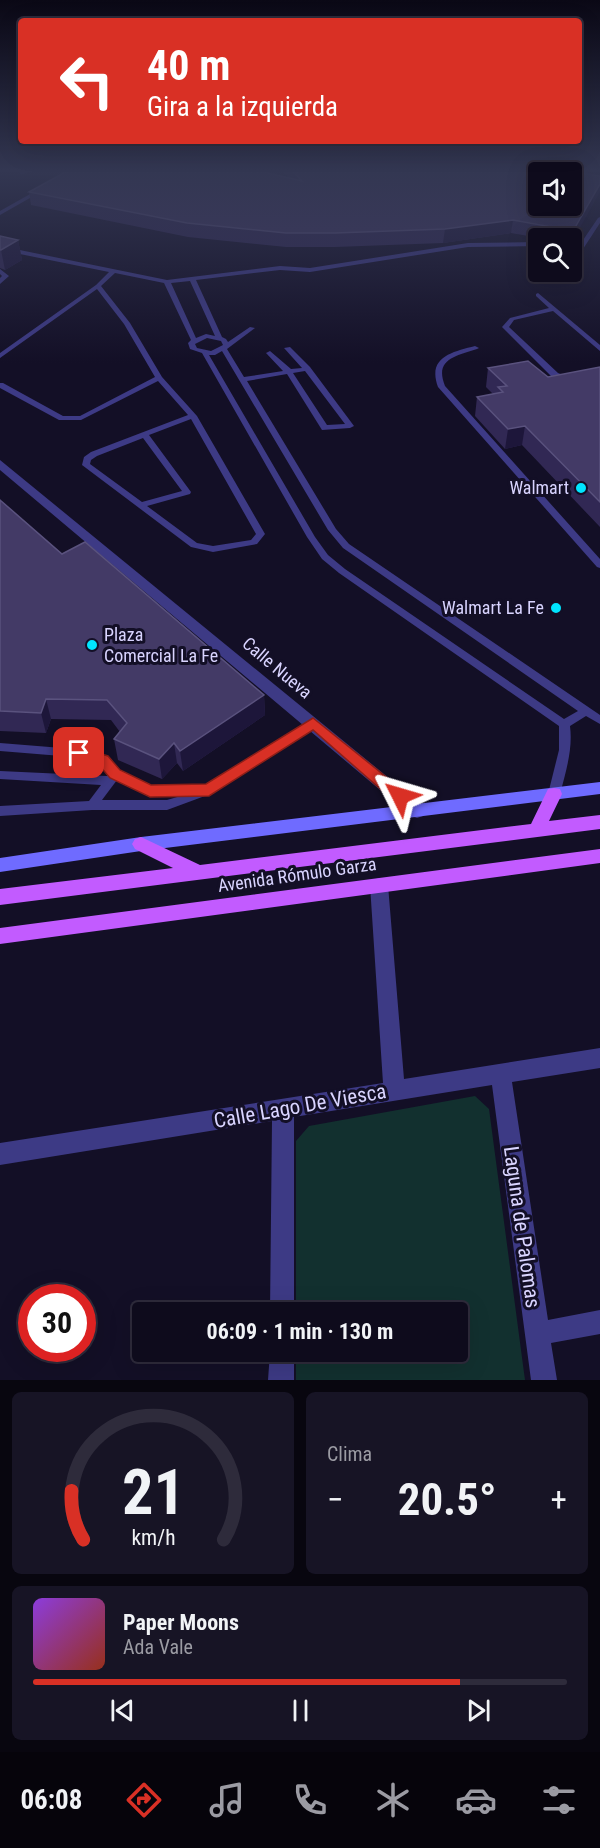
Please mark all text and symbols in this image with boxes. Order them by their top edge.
text: 40 m [147,41,230,90]
icon: left [48,42,126,120]
text: Gira a la izquierda [147,91,338,123]
map controls [528,162,582,282]
button: sound [528,162,582,216]
button: search [528,228,582,282]
place label: Walmart [509,477,569,498]
marker: Walmart [574,481,588,495]
place label: Walmart La Fe [442,597,544,618]
marker: Walmart La Fe [549,601,563,615]
place label: Plaza Comercial La Fe [104,624,218,666]
street label: Calle Nueva [238,633,316,703]
marker: Plaza Comercial La Fe [85,638,99,652]
pin [53,727,104,778]
icon: arrive [62,736,95,769]
position arrow [368,764,432,828]
street label: Avenida Rómulo Garza [216,853,378,896]
street label: Calle Lago De Viesca [212,1079,388,1133]
street label: Laguna de Palomas [499,1145,545,1309]
speed limit sign: 30 [18,1284,96,1362]
text: 06:09 · 1 min · 130 m [207,1319,393,1344]
text: Clima [327,1442,372,1466]
text: 21 [121,1456,185,1529]
text: 20.5° [398,1473,496,1526]
text: − [327,1480,344,1519]
text: + [551,1480,567,1519]
text: km/h [131,1525,175,1550]
text: Paper Moons [123,1610,239,1635]
text: Ada Vale [123,1635,193,1659]
icon: previous [106,1694,139,1727]
icon: pause [284,1694,317,1727]
icon: next [462,1694,495,1727]
icon: directions [123,1779,165,1821]
icon: music [206,1779,248,1821]
icon: phone [289,1779,331,1821]
icon: climate [372,1779,414,1821]
icon: car [455,1779,497,1821]
icon: filters [538,1779,580,1821]
text: 06:08 [20,1784,82,1816]

